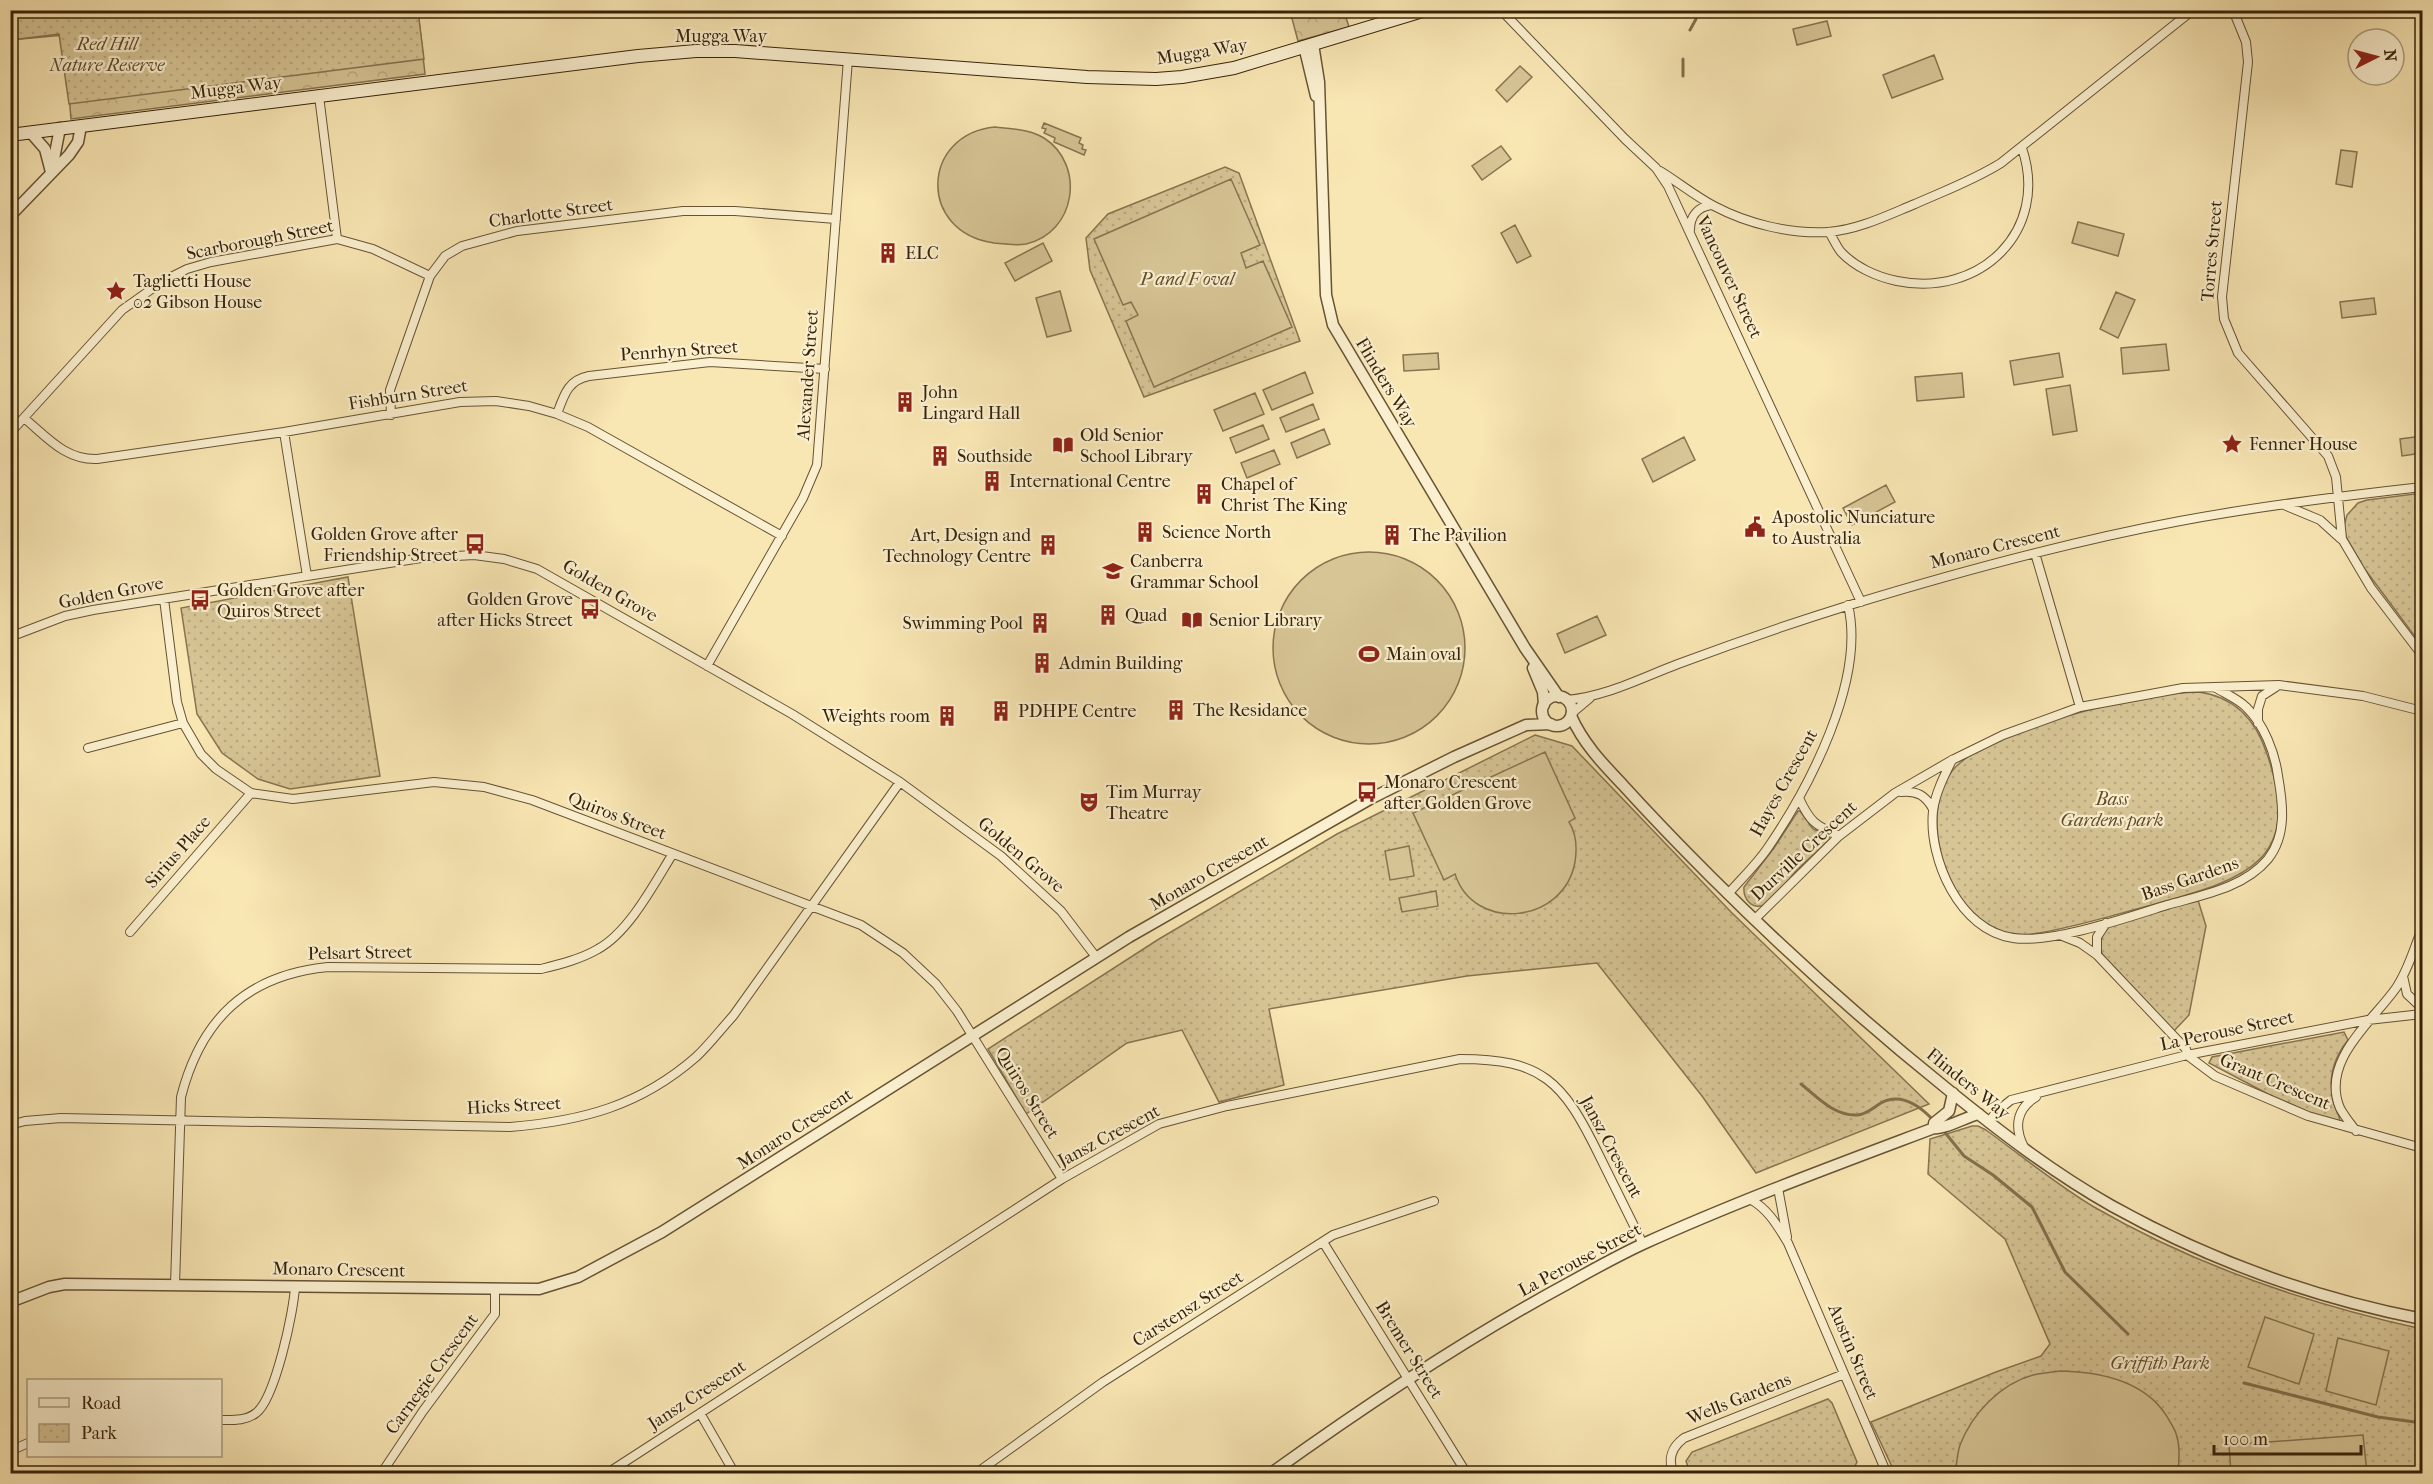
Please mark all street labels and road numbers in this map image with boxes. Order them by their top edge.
street label: Mugga Way [675,26,768,47]
street label: Mugga Way [1155,34,1250,70]
street label: Mugga Way [189,72,284,104]
street label: Charlotte Street [488,194,615,232]
street label: Torres Street [2197,199,2227,303]
street label: Vancouver Street [1691,211,1767,342]
street label: Scarborough Street [185,215,336,265]
street label: Alexander Street [793,308,823,442]
street label: Flinders Way [1351,334,1422,433]
street label: Penrhyn Street [619,336,739,366]
street label: Fishburn Street [347,375,470,415]
street label: Monaro Crescent [1928,521,2063,573]
street label: Golden Grove [559,555,661,627]
street label: Golden Grove [57,573,165,613]
street label: Hayes Crescent [1746,725,1822,840]
street label: Quiros Street [565,788,670,845]
street label: Durville Crescent [1747,796,1862,905]
street label: Sirius Place [141,811,215,892]
street label: Golden Grove [974,813,1069,897]
street label: Monaro Crescent [1146,830,1272,915]
street label: Bass Gardens [2139,852,2242,905]
street label: Pelsart Street [307,942,413,964]
street label: La Perouse Street [2158,1006,2296,1055]
street label: Quiros Street [991,1043,1064,1143]
street label: Flinders Way [1922,1044,2015,1125]
street label: Grant Crescent [2217,1049,2334,1115]
street label: Monaro Crescent [733,1084,857,1174]
street label: Jansz Crescent [1574,1091,1647,1202]
street label: Hicks Street [466,1093,562,1119]
street label: Jansz Crescent [1053,1100,1164,1173]
street label: La Perouse Street [1515,1219,1645,1301]
street label: Monaro Crescent [272,1258,406,1282]
street label: Carstensz Street [1129,1266,1248,1351]
street label: Bremer Street [1371,1297,1448,1403]
street label: Austin Street [1823,1300,1883,1404]
street label: Carnegie Crescent [381,1309,483,1438]
street label: Jansz Crescent [642,1355,750,1435]
street label: Wells Gardens [1683,1369,1794,1430]

